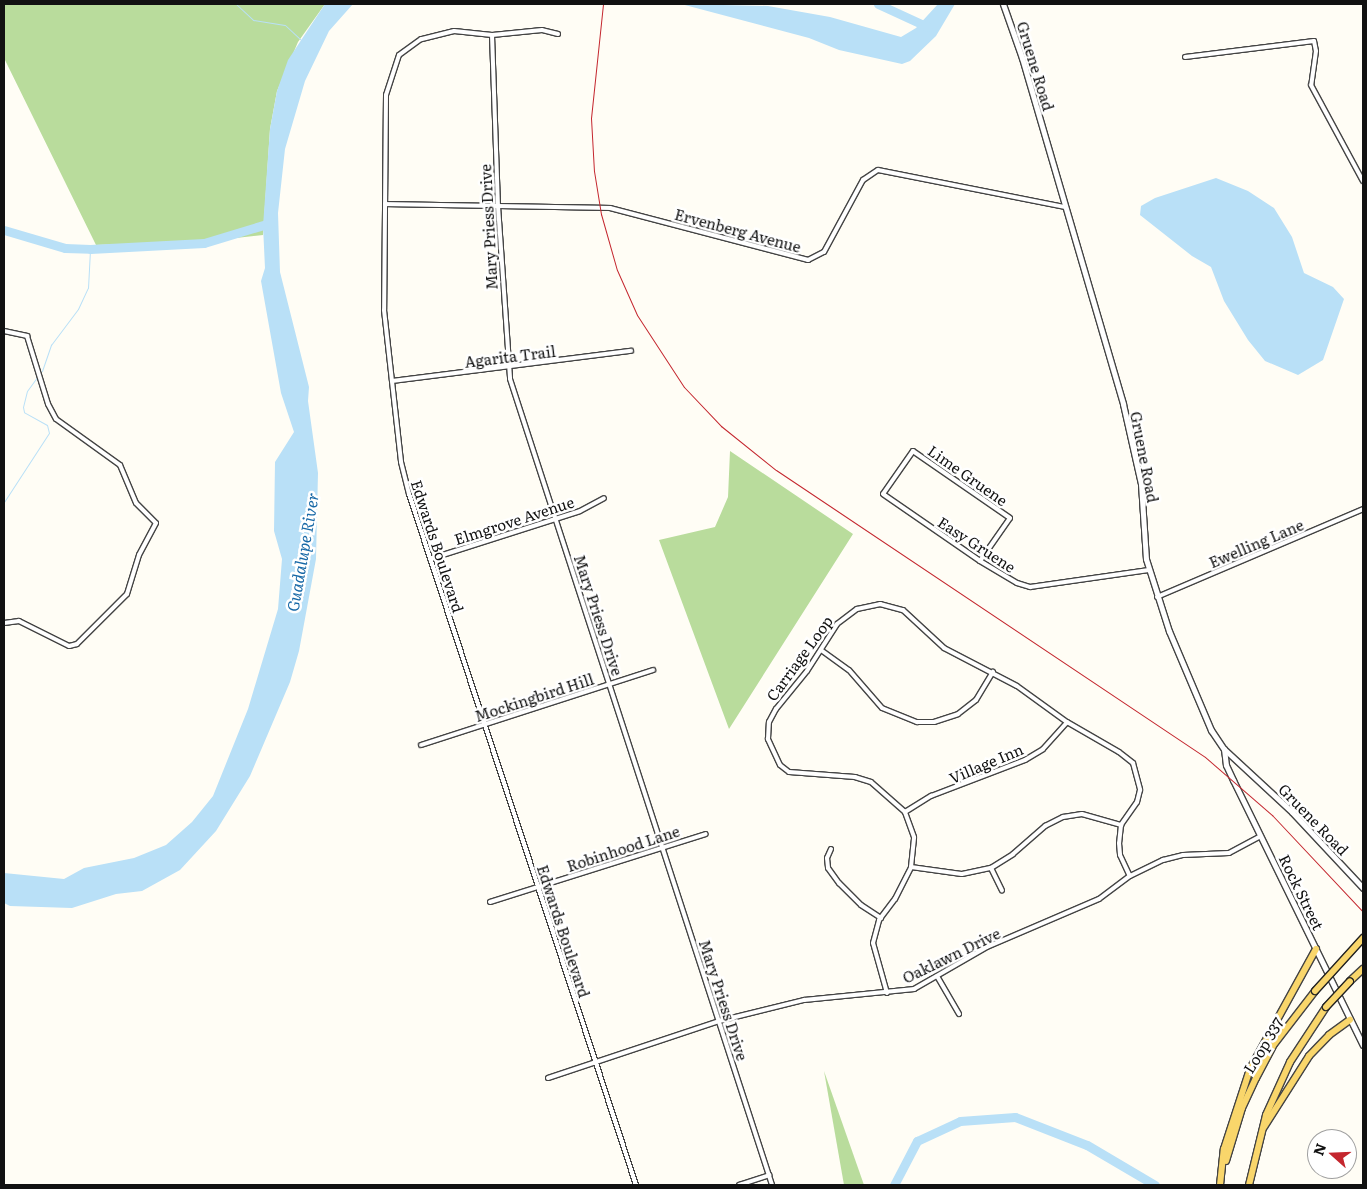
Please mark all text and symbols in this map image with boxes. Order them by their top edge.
street label: Gruene Road [1014,19,1058,113]
street label: Mary Priess Drive [476,164,500,290]
street label: Ervenberg Avenue [673,204,803,256]
street label: Agarita Trail [463,341,557,371]
street label: Gruene Road [1127,410,1163,504]
street label: Lime Gruene [925,441,1011,509]
street label: Edwards Boulevard [408,477,468,615]
water label: Guadalupe River [282,491,322,613]
street label: Elmgrove Avenue [452,492,576,548]
street label: Easy Gruene [935,512,1019,576]
street label: Ewelling Lane [1206,515,1306,571]
street label: Mary Priess Drive [571,552,627,678]
street label: Carriage Loop [762,612,836,704]
street label: Mockingbird Hill [472,669,596,725]
street label: Village Inn [946,739,1026,787]
street label: Gruene Road [1275,779,1353,859]
street label: Robinhood Lane [564,821,682,875]
street label: Rock Street [1276,851,1328,933]
street label: Edwards Boulevard [534,862,594,1000]
street label: Oaklawn Drive [899,924,1003,986]
street label: Mary Priess Drive [696,937,752,1063]
street label: Loop 337 [1239,1014,1287,1076]
north arrow [1307,1129,1357,1179]
text: N [1307,1140,1330,1158]

